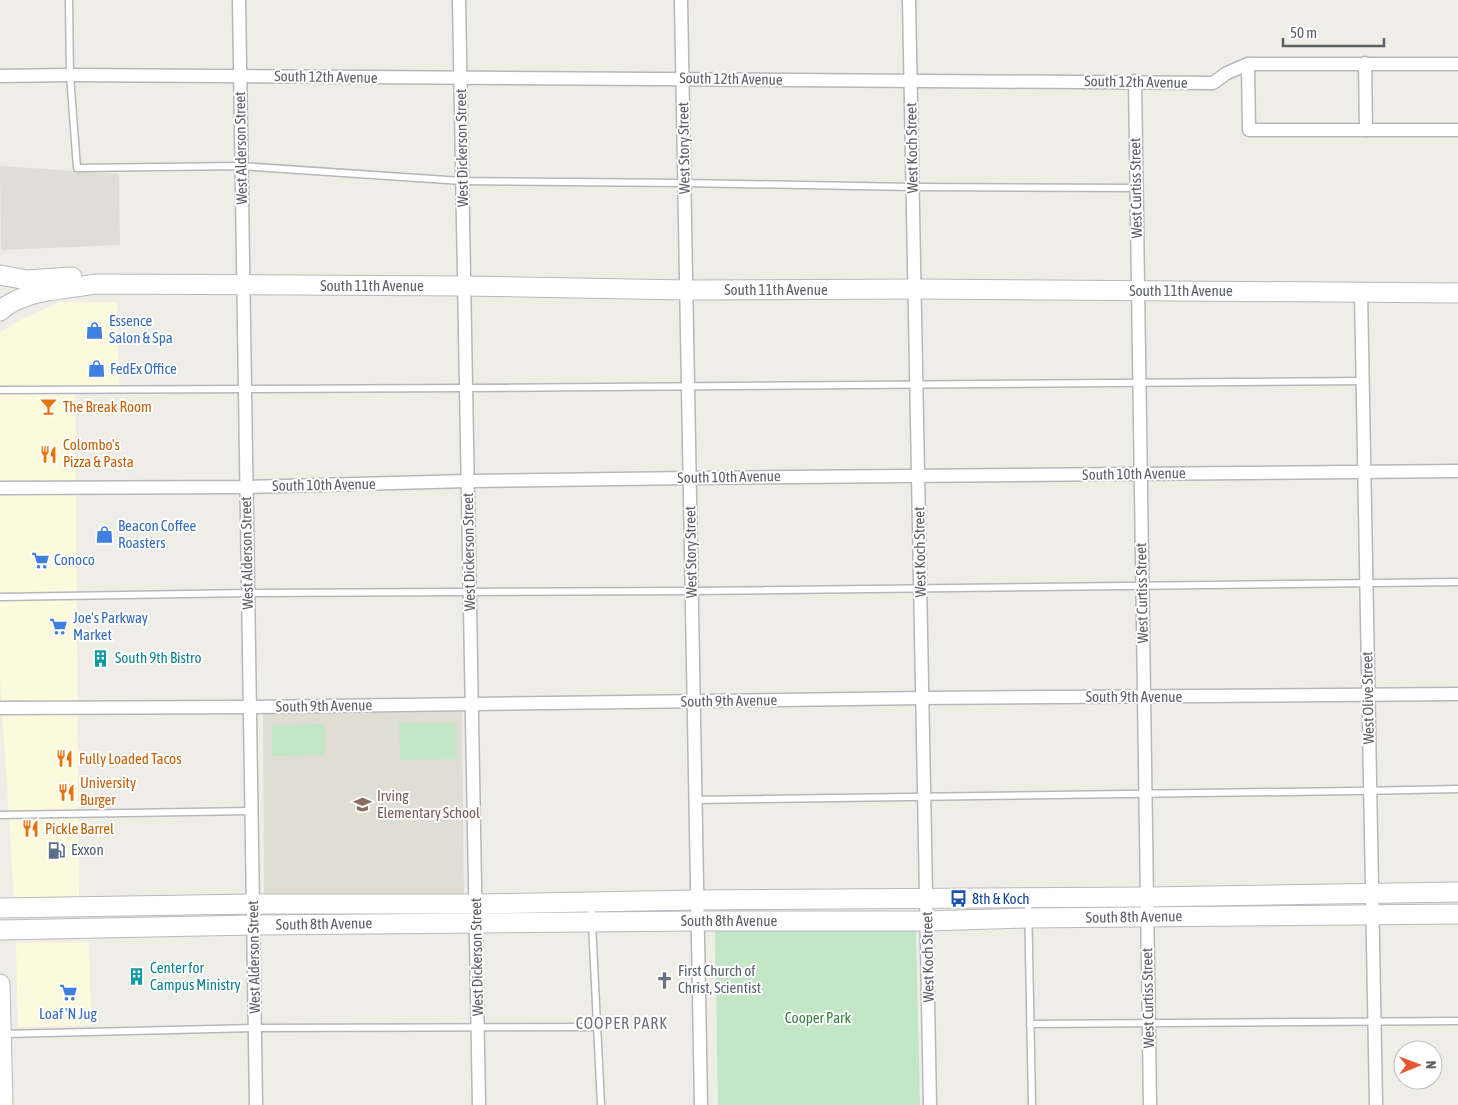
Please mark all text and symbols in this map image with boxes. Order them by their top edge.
scale bar [1283,15,1384,47]
text: 50 m [1290,24,1317,41]
street label: South 12th Avenue [274,67,378,86]
street label: South 12th Avenue [679,69,783,88]
street label: South 12th Avenue [1084,72,1188,91]
street label: West Dickerson Street [452,89,471,207]
street label: West Alderson Street [231,91,250,205]
street label: West Story Street [674,102,693,194]
street label: West Koch Street [902,102,921,194]
street label: West Curtiss Street [1126,138,1145,238]
street label: South 11th Avenue [320,277,424,294]
street label: South 11th Avenue [724,281,828,298]
street label: South 11th Avenue [1129,282,1233,299]
place label: Essence Salon & Spa [109,312,173,346]
shop icon: Essence Salon & Spa [85,320,105,340]
shop icon: FedEx Office [86,359,106,379]
place label: FedEx Office [110,360,177,377]
bar icon: The Break Room [39,397,59,417]
place label: The Break Room [63,398,152,415]
place label: Colombo's Pizza & Pasta [63,436,134,470]
restaurant icon: Colombo's Pizza & Pasta [39,444,59,464]
street label: South 10th Avenue [1082,464,1186,483]
street label: South 10th Avenue [677,467,781,486]
street label: South 10th Avenue [272,475,376,494]
street label: West Dickerson Street [459,493,478,611]
street label: West Alderson Street [237,496,256,610]
street label: West Story Street [681,506,700,598]
street label: West Koch Street [910,506,929,598]
place label: Beacon Coffee Roasters [118,517,196,551]
shop icon: Beacon Coffee Roasters [94,525,114,545]
street label: West Curtiss Street [1132,543,1151,643]
supermarket icon: Conoco [30,550,50,570]
place label: Conoco [54,551,95,568]
place label: Joe's Parkway Market [73,609,148,643]
supermarket icon: Joe's Parkway Market [49,617,69,637]
building icon: South 9th Bistro [91,648,111,668]
place label: South 9th Bistro [115,649,202,666]
street label: West Olive Street [1358,651,1377,745]
street label: South 9th Avenue [1086,688,1182,705]
street label: South 9th Avenue [681,691,778,710]
street label: South 9th Avenue [276,696,373,715]
restaurant icon: Fully Loaded Tacos [55,749,75,769]
place label: Fully Loaded Tacos [79,750,181,767]
place label: University Burger [80,774,136,808]
restaurant icon: University Burger [56,782,76,802]
place label: Irving Elementary School [377,787,480,821]
school or university icon: Irving Elementary School [353,795,373,815]
restaurant icon: Pickle Barrel [21,819,41,839]
place label: Pickle Barrel [45,820,114,837]
fuel station icon: Exxon [47,840,67,860]
place label: Exxon [71,841,104,858]
bus stop icon: 8th & Koch [948,889,968,909]
place label: 8th & Koch [972,890,1029,907]
street label: West Dickerson Street [467,898,486,1016]
street label: West Alderson Street [244,900,263,1014]
street label: South 8th Avenue [1086,907,1183,926]
street label: West Koch Street [918,911,937,1003]
street label: South 8th Avenue [681,912,777,929]
street label: South 8th Avenue [276,914,373,933]
street label: West Curtiss Street [1138,948,1157,1048]
place label: Center for Campus Ministry [150,959,241,993]
place label: First Church of Christ, Scientist [678,962,761,996]
building icon: Center for Campus Ministry [126,967,146,987]
church icon: First Church of Christ, Scientist [654,970,674,990]
supermarket icon: Loaf 'N Jug [58,983,78,1003]
place label: Loaf 'N Jug [39,1005,97,1022]
park label: Cooper Park [785,1009,852,1026]
district label: COOPER PARK [576,1014,668,1032]
north arrow [1393,1040,1443,1090]
text: N [1423,1061,1439,1069]

